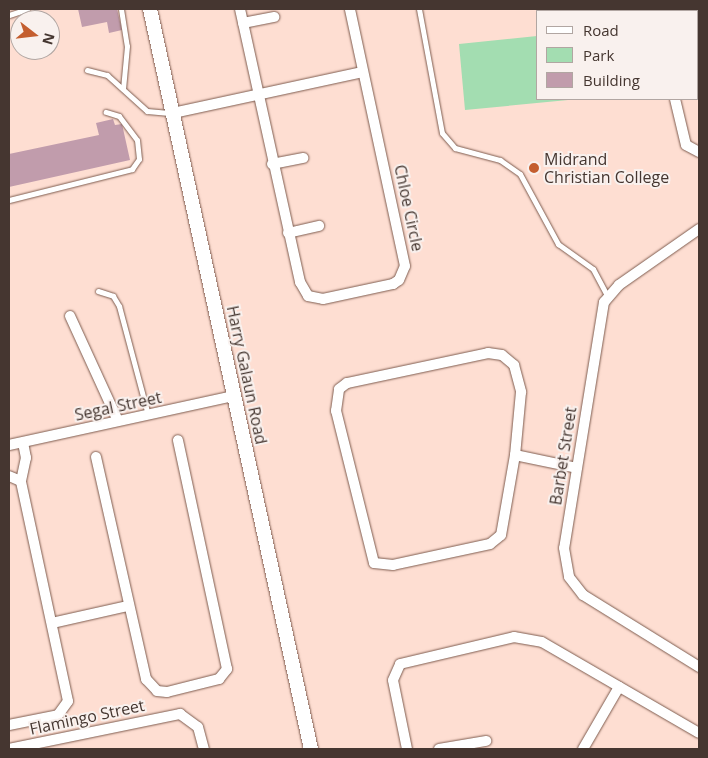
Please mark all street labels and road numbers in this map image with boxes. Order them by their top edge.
street label: Chloe Circle [390,163,428,253]
street label: Harry Galaun Road [223,304,271,446]
street label: Segal Street [73,387,163,425]
street label: Barbet Street [546,406,580,506]
street label: Flamingo Street [28,695,146,739]

